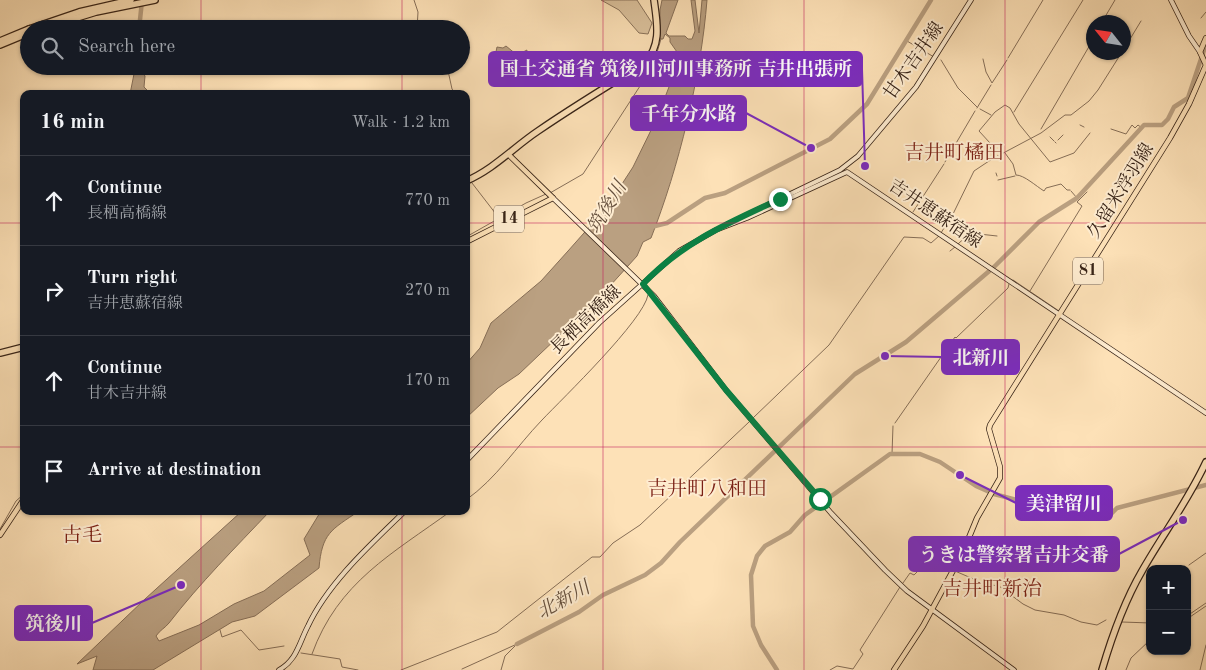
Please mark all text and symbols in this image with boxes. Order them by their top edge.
north arrow [1086,15,1131,60]
street label: 甘木吉井線 [879,18,947,103]
search box [20,20,470,75]
icon: search [38,34,66,62]
text: Search here [78,38,175,57]
callout: 国土交通省 筑後川河川事務所 吉井出張所 [489,52,862,86]
text: 国土交通省 筑後川河川事務所 吉井出張所 [500,58,852,80]
callout: 千年分水路 [631,96,746,130]
text: 千年分水路 [641,103,737,125]
text: 16 min [40,112,105,133]
text: Walk · 1.2 km [352,115,450,131]
street label: 久留米浮羽線 [1083,139,1157,242]
district label: 吉井町橘田 [904,142,1004,164]
street label: 吉井恵蘇宿線 [885,175,986,252]
water label: 筑後川 [583,176,632,237]
text: Continue [87,179,162,198]
icon: ahead [40,187,68,215]
route end [769,188,792,211]
text: 770 m [405,193,450,209]
road number: 14 [494,205,524,232]
text: 長栖高橋線 [87,206,167,222]
road number: 81 [1073,258,1103,284]
text: Turn right [87,269,177,288]
icon: right [40,277,68,305]
street label: 長栖高橋線 [546,281,625,358]
text: 270 m [405,283,450,299]
text: 吉井恵蘇宿線 [87,296,183,312]
callout: 北新川 [942,340,1019,374]
text: 北新川 [952,347,1010,369]
text: Continue [87,359,162,378]
icon: ahead [40,367,68,395]
text: 170 m [405,373,450,389]
text: 甘木吉井線 [87,386,167,402]
icon: arrive [40,457,68,485]
text: Arrive at destination [87,461,261,480]
district label: 吉井町八和田 [647,478,767,500]
callout: 美津留川 [1016,486,1112,520]
route start [809,488,832,511]
text: 美津留川 [1026,493,1102,515]
district label: 古毛 [62,524,102,546]
callout: うきは警察署吉井交番 [909,537,1119,571]
text: うきは警察署吉井交番 [919,544,1109,566]
map controls [1146,565,1191,655]
button: + [1146,565,1191,610]
water label: 北新川 [533,576,595,623]
district label: 吉井町新治 [942,578,1042,600]
callout: 筑後川 [15,606,92,640]
button: − [1146,610,1191,655]
text: 筑後川 [25,613,83,635]

